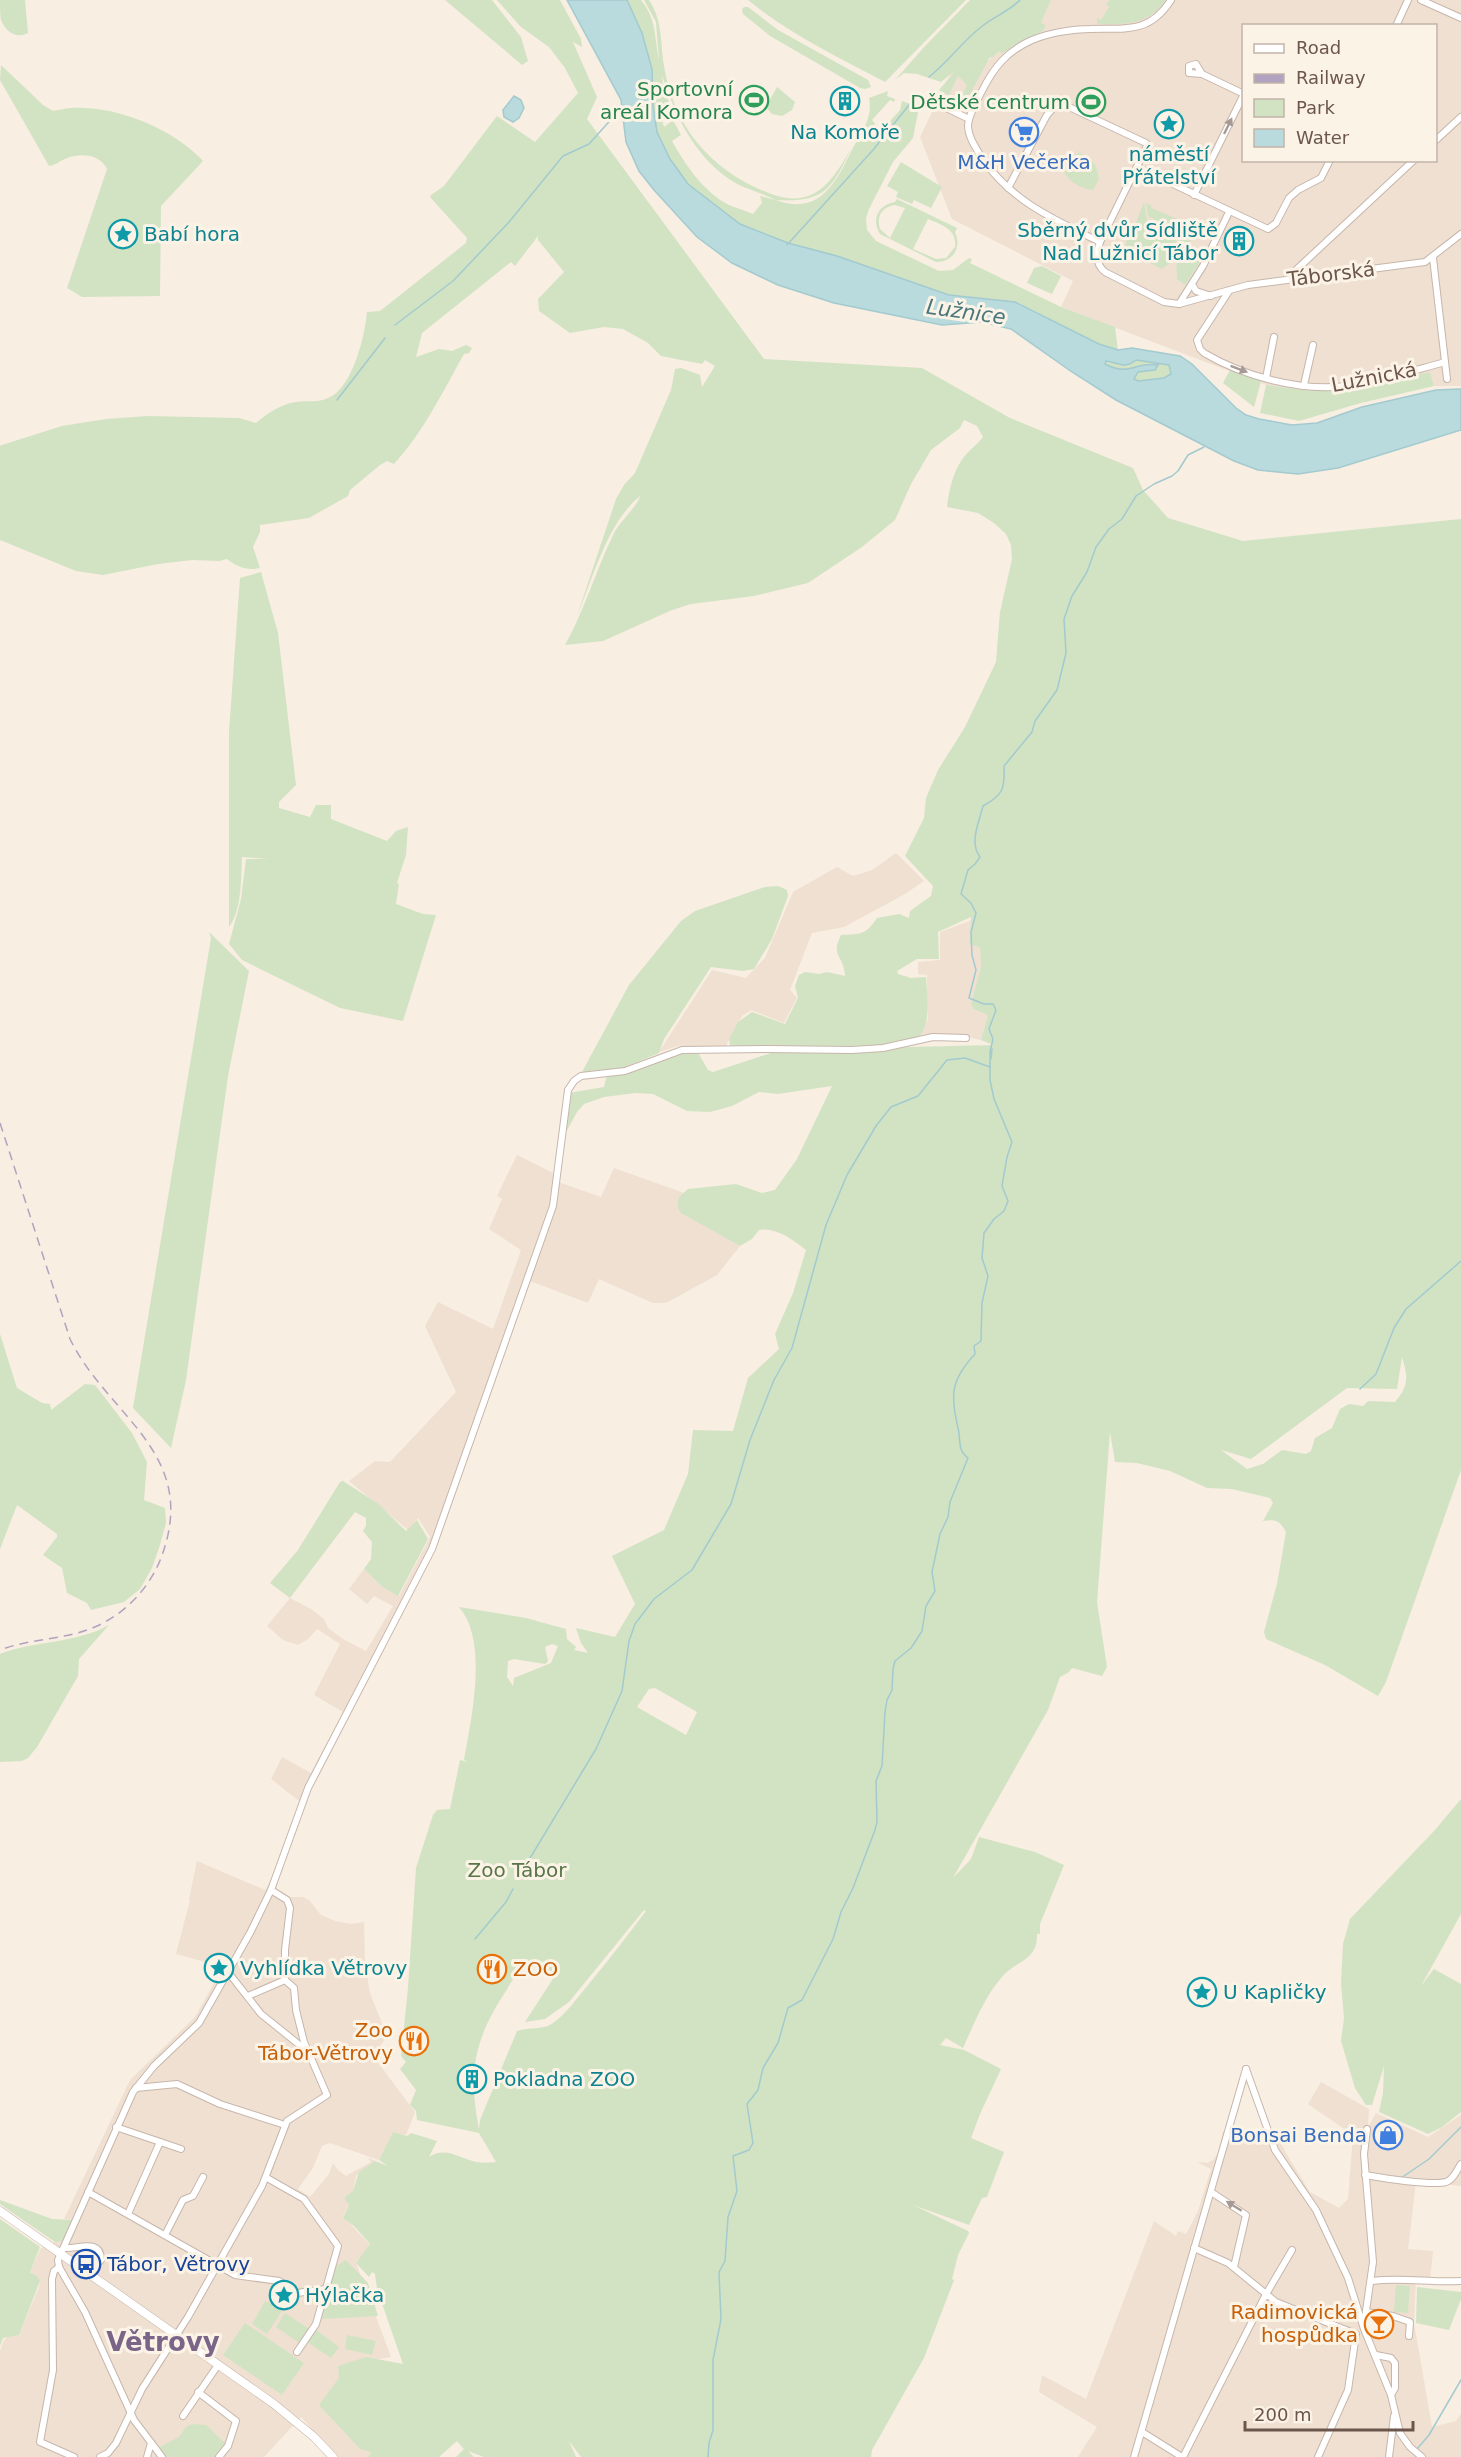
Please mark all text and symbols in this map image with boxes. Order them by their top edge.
legend [1242,24,1437,162]
text: Road [1296,37,1341,58]
text: Railway [1296,67,1366,88]
place label: Sportovní areál Komora [600,77,734,124]
sports icon: Sportovní areál Komora [738,84,770,116]
building icon: Na Komoře [829,85,861,117]
sports icon: Dětské centrum [1075,86,1107,118]
place label: Dětské centrum [910,90,1070,114]
text: Park [1296,97,1335,118]
place icon: náměstí Přátelství [1153,108,1185,140]
supermarket icon: M&H Večerka [1008,116,1040,148]
one-way arrow [1224,117,1233,134]
place label: Na Komoře [790,120,900,144]
text: Water [1296,127,1350,148]
place label: náměstí Přátelství [1122,142,1217,189]
place label: M&H Večerka [957,150,1091,174]
place icon: Babí hora [107,218,139,250]
place label: Sběrný dvůr Sídliště Nad Lužnicí Tábor [1017,218,1219,265]
place label: Babí hora [144,222,240,246]
building icon: Sběrný dvůr Sídliště Nad Lužnicí Tábor [1223,225,1255,257]
street label: Táborská [1285,257,1376,291]
water label: Lužnice [925,295,1007,329]
street label: Lužnická [1329,357,1419,397]
one-way arrow [1230,365,1248,375]
park label: Zoo Tábor [468,1858,567,1882]
place icon: Vyhlídka Větrovy [203,1952,235,1984]
restaurant icon: ZOO [476,1953,508,1985]
place label: Vyhlídka Větrovy [240,1956,407,1980]
place label: ZOO [513,1957,558,1981]
place icon: U Kapličky [1186,1976,1218,2008]
place label: U Kapličky [1223,1980,1327,2004]
place label: Zoo Tábor-Větrovy [257,2018,393,2065]
restaurant icon: Zoo Tábor-Větrovy [398,2025,430,2057]
building icon: Pokladna ZOO [456,2063,488,2095]
place label: Pokladna ZOO [493,2067,635,2091]
shop icon: Bonsai Benda [1372,2119,1404,2151]
place label: Bonsai Benda [1230,2123,1367,2147]
one-way arrow [1226,2201,1242,2212]
bus stop icon: Tábor, Větrovy [70,2248,102,2280]
place label: Tábor, Větrovy [106,2252,250,2276]
place icon: Hýlačka [268,2279,300,2311]
place label: Hýlačka [305,2283,384,2307]
place label: Radimovická hospůdka [1230,2300,1358,2347]
bar icon: Radimovická hospůdka [1363,2308,1395,2340]
district label: Větrovy [106,2327,220,2357]
scale bar [1245,2394,1413,2432]
text: 200 m [1254,2404,1312,2425]

